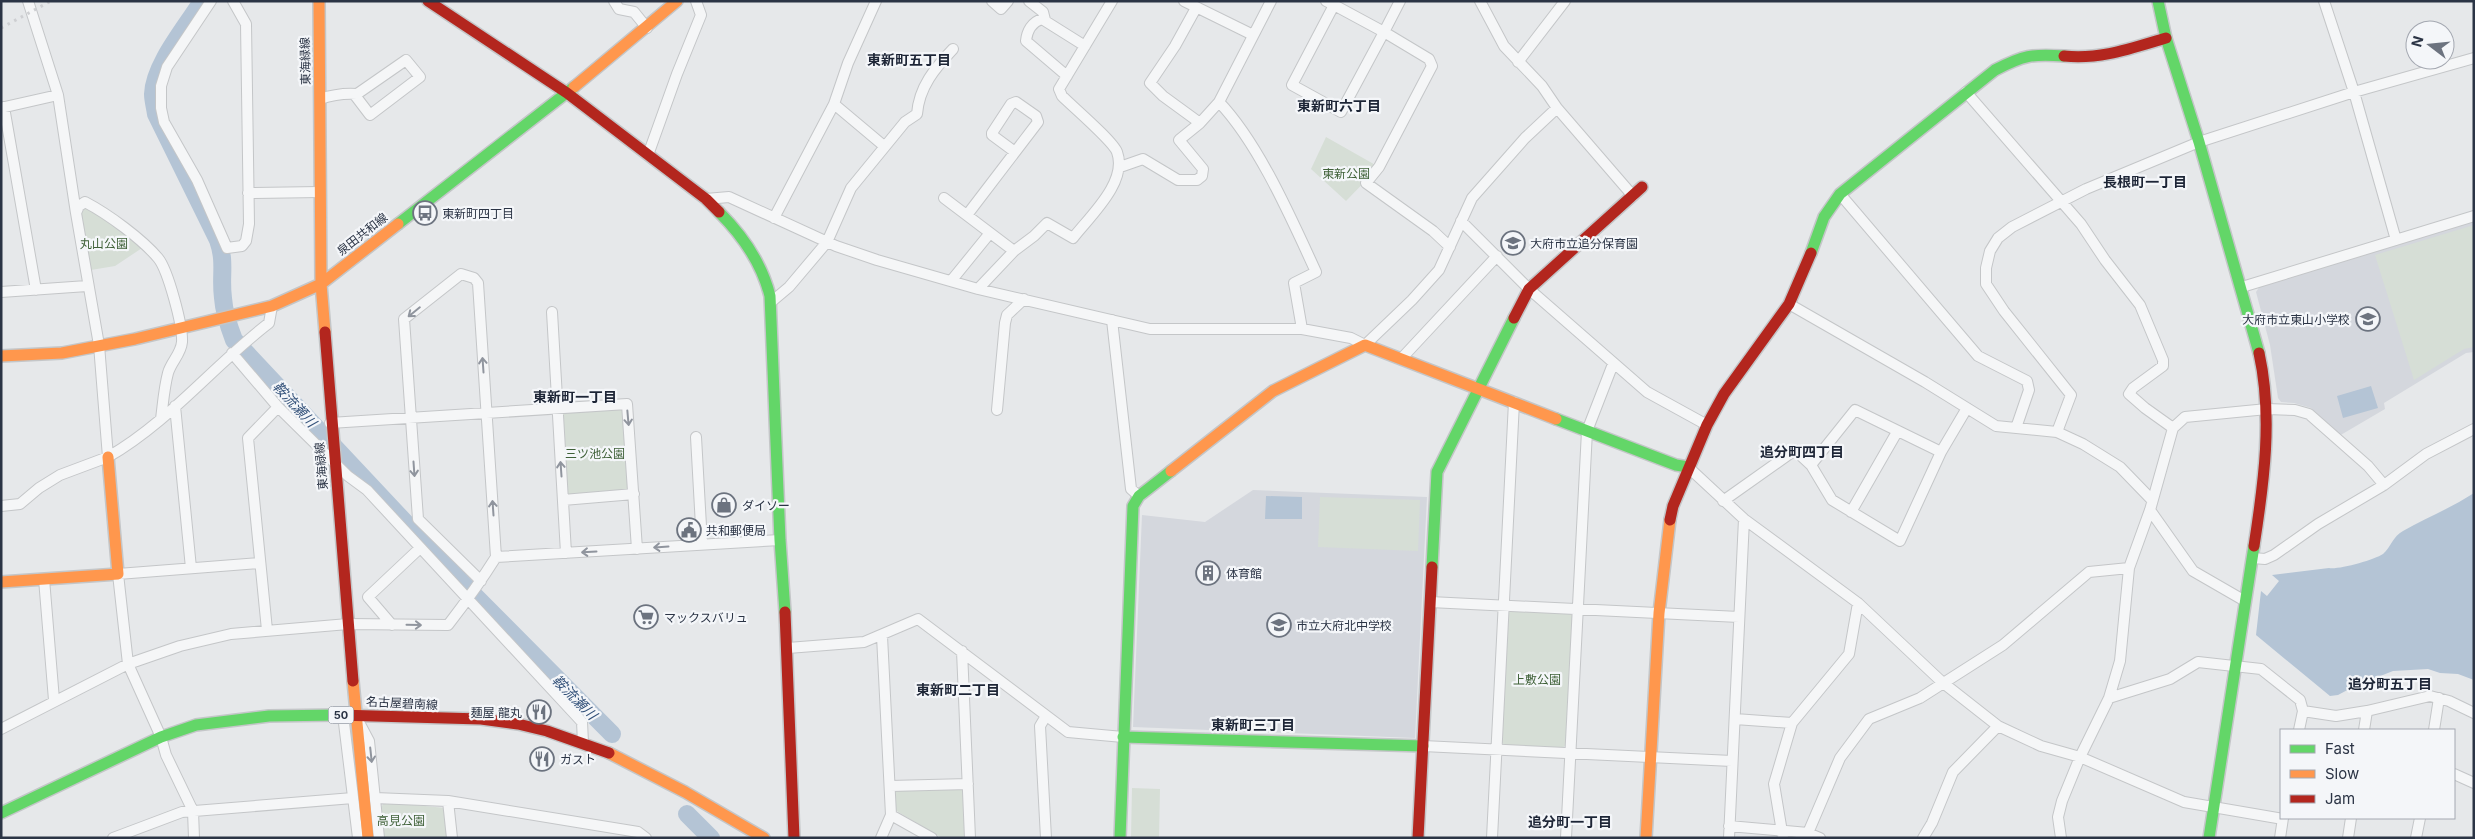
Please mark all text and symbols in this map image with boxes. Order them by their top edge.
north arrow [2405,20,2455,70]
text: N [2407,34,2427,49]
street label: 東海緑線 [297,37,313,85]
district label: 東新町五丁目 [867,51,951,68]
district label: 東新町六丁目 [1297,97,1381,114]
park label: 東新公園 [1322,166,1370,181]
district label: 長根町一丁目 [2103,173,2187,190]
bus stop icon: 東新町四丁目 [412,200,438,226]
place label: 東新町四丁目 [442,206,514,221]
street label: 泉田共和線 [334,210,390,258]
school or university icon: 大府市立追分保育園 [1500,230,1526,256]
park label: 丸山公園 [80,236,128,251]
place label: 大府市立追分保育園 [1530,236,1638,251]
one-way arrow [408,306,421,317]
school or university icon: 大府市立東山小学校 [2355,306,2381,332]
place label: 大府市立東山小学校 [2242,312,2350,327]
one-way arrow [479,357,488,373]
water label: 鞍流瀬川 [270,378,322,432]
district label: 東新町一丁目 [533,388,617,405]
one-way arrow [623,410,633,426]
street label: 東海緑線 [311,441,331,491]
district label: 追分町四丁目 [1760,443,1844,460]
park label: 三ツ池公園 [565,446,625,461]
one-way arrow [410,461,419,477]
one-way arrow [557,462,566,478]
shop icon: ダイソー [711,492,737,518]
place label: ダイソー [742,498,790,513]
one-way arrow [488,500,497,516]
public building icon: 共和郵便局 [676,517,702,543]
place label: 共和郵便局 [706,523,766,538]
one-way arrow [654,542,670,552]
one-way arrow [581,547,597,556]
building icon: 体育館 [1195,560,1221,586]
place label: 体育館 [1226,566,1262,581]
supermarket icon: マックスバリュ [633,604,659,630]
place label: マックスバリュ [664,610,748,625]
school or university icon: 市立大府北中学校 [1266,612,1292,638]
place label: 市立大府北中学校 [1296,618,1392,633]
one-way arrow [406,620,422,630]
water label: 鞍流瀬川 [549,671,602,724]
park label: 上敷公園 [1513,672,1561,687]
district label: 追分町五丁目 [2348,675,2432,692]
district label: 東新町二丁目 [916,681,1000,698]
street label: 名古屋碧南線 [366,694,438,712]
restaurant icon: 麺屋 龍丸 [526,699,552,725]
place label: 麺屋 龍丸 [471,705,522,720]
road number: 50 [328,706,354,724]
district label: 東新町三丁目 [1211,716,1295,733]
legend [2280,729,2455,819]
text: Fast [2325,739,2355,758]
restaurant icon: ガスト [529,746,555,772]
one-way arrow [366,747,375,763]
place label: ガスト [560,752,596,767]
text: Slow [2325,764,2359,783]
text: Jam [2325,789,2355,808]
park label: 高見公園 [377,813,425,828]
district label: 追分町一丁目 [1528,813,1612,830]

